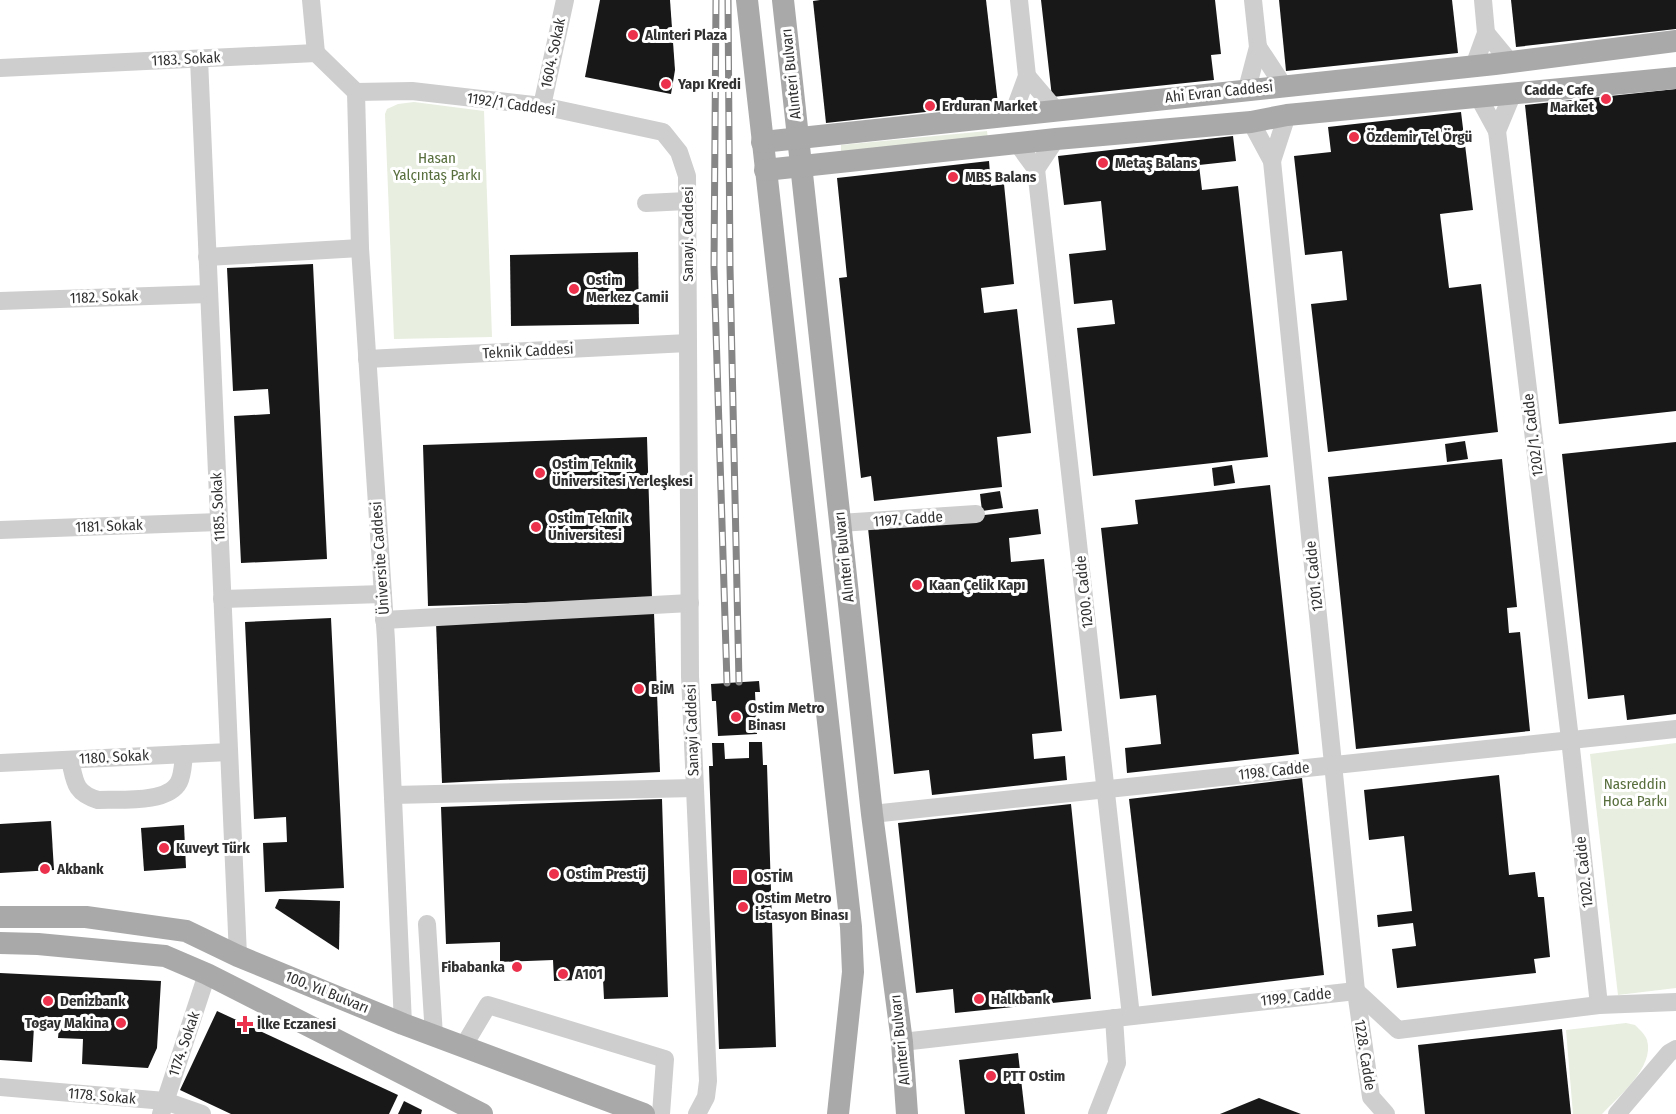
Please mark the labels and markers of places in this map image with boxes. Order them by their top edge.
place label: Alınteri Plaza [644,26,728,44]
marker: Alınteri Plaza [626,28,640,42]
place label: Yapı Kredi [677,75,741,93]
marker: Yapı Kredi [659,77,673,91]
place label: Cadde Cafe Market [1524,81,1595,116]
marker: Cadde Cafe Market [1599,92,1613,106]
place label: Erduran Market [942,97,1038,115]
marker: Erduran Market [923,99,937,113]
place label: Özdemir Tel Örgü [1366,128,1472,146]
marker: Özdemir Tel Örgü [1347,130,1361,144]
place label: Metaş Balans [1115,154,1198,173]
marker: Metaş Balans [1096,156,1110,170]
place label: MBS Balans [965,168,1037,186]
marker: MBS Balans [946,170,960,184]
place label: Ostim Merkez Camii [586,271,669,306]
marker: Ostim Merkez Camii [567,282,581,296]
place label: Ostim Teknik Üniversitesi Yerleşkesi [552,455,693,491]
marker: Ostim Teknik Üniversitesi Yerleşkesi [533,466,547,480]
place label: Ostim Teknik Üniversitesi [548,509,629,544]
marker: Ostim Teknik Üniversitesi [529,520,543,534]
place label: Kaan Çelik Kapı [929,576,1025,595]
marker: Kaan Çelik Kapı [910,578,924,592]
place label: BİM [651,680,674,698]
marker: BİM [632,682,646,696]
place label: Ostim Metro Binası [748,699,825,734]
marker: Ostim Metro Binası [729,710,743,724]
place label: Kuveyt Türk [176,839,250,857]
marker: Kuveyt Türk [157,841,171,855]
place label: Akbank [56,860,104,878]
marker: Akbank [38,862,52,876]
place label: Ostim Prestij [566,865,646,883]
marker: Ostim Prestij [547,867,561,881]
marker: OSTİM [731,868,749,886]
place label: OSTİM [754,868,793,886]
place label: Ostim Metro İstasyon Binası [755,889,849,924]
marker: Ostim Metro İstasyon Binası [736,900,750,914]
place label: Fibabanka [441,958,506,976]
marker: Fibabanka [510,960,524,974]
place label: A101 [574,965,603,983]
marker: A101 [556,967,570,981]
place label: Halkbank [991,990,1050,1008]
place label: Denizbank [60,992,126,1010]
marker: Halkbank [972,992,986,1006]
marker: Denizbank [41,994,55,1008]
place label: Togay Makina [25,1014,110,1032]
place label: İlke Eczanesi [257,1015,336,1033]
marker: Togay Makina [114,1016,128,1030]
marker: İlke Eczanesi [238,1017,252,1031]
place label: PTT Ostim [1003,1067,1065,1085]
marker: PTT Ostim [984,1069,998,1083]

